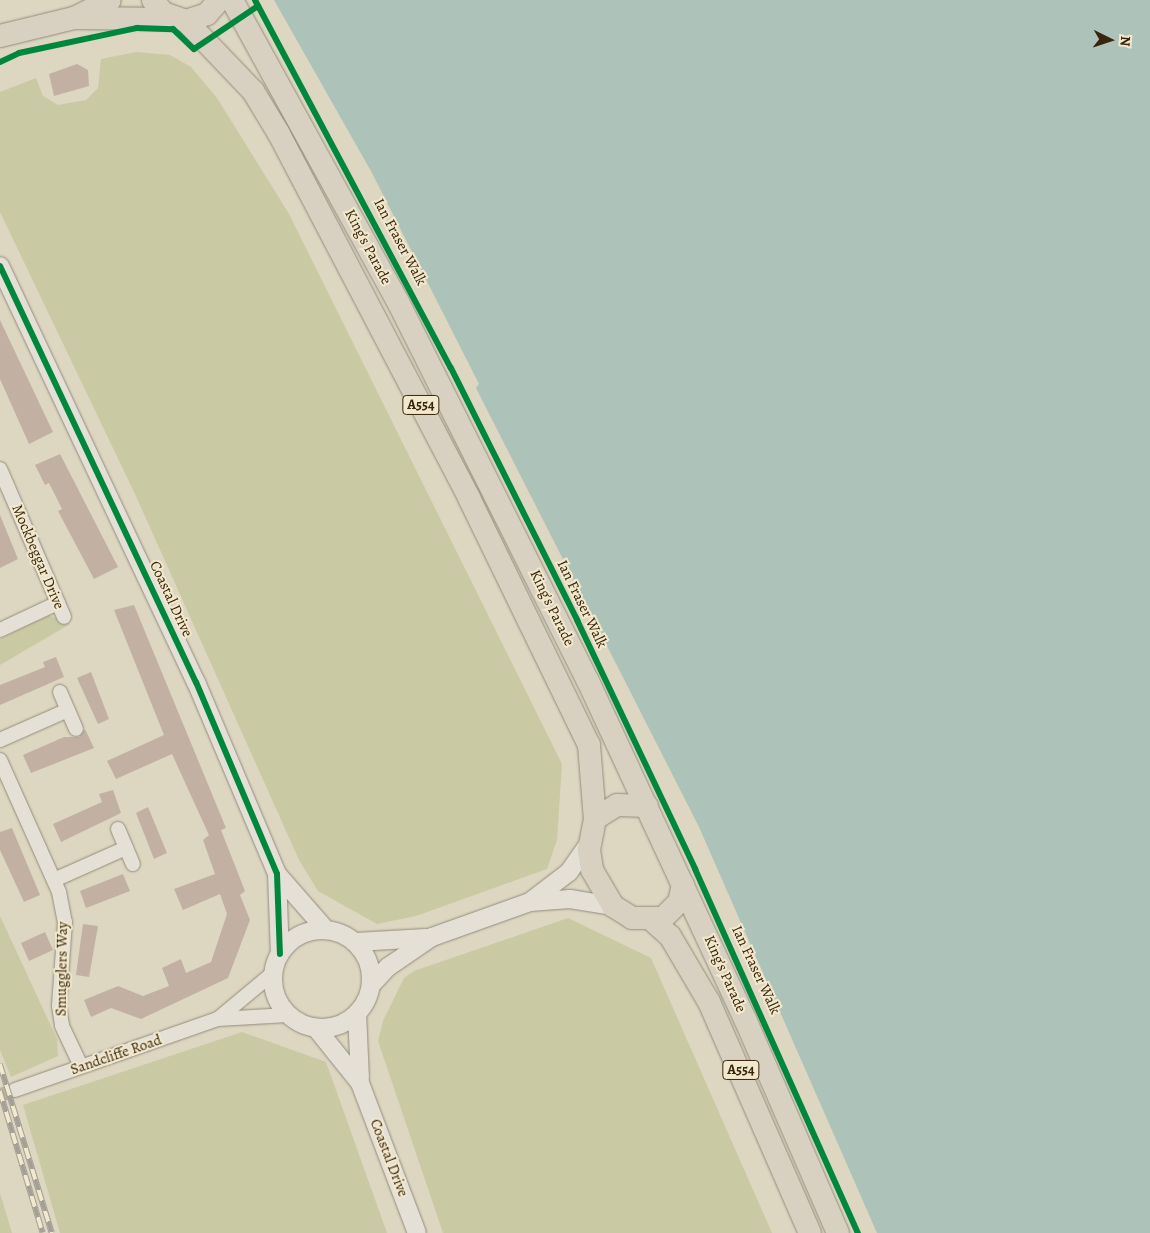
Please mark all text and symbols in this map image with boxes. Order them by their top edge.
north arrow [1085,15,1135,65]
text: N [1116,35,1135,47]
street label: Ian Fraser Walk [370,196,430,288]
street label: King's Parade [341,206,395,288]
road number: A554 [402,394,440,416]
street label: Mockbeggar Drive [8,502,68,612]
street label: Ian Fraser Walk [553,557,611,651]
street label: Coastal Drive [146,558,196,640]
street label: King's Parade [526,567,578,649]
street label: Smugglers Way [52,921,72,1017]
street label: Ian Fraser Walk [728,923,784,1017]
street label: King's Parade [700,933,750,1015]
street label: Sandcliffe Road [68,1031,164,1079]
road number: A554 [722,1058,760,1082]
street label: Coastal Drive [366,1117,412,1199]

